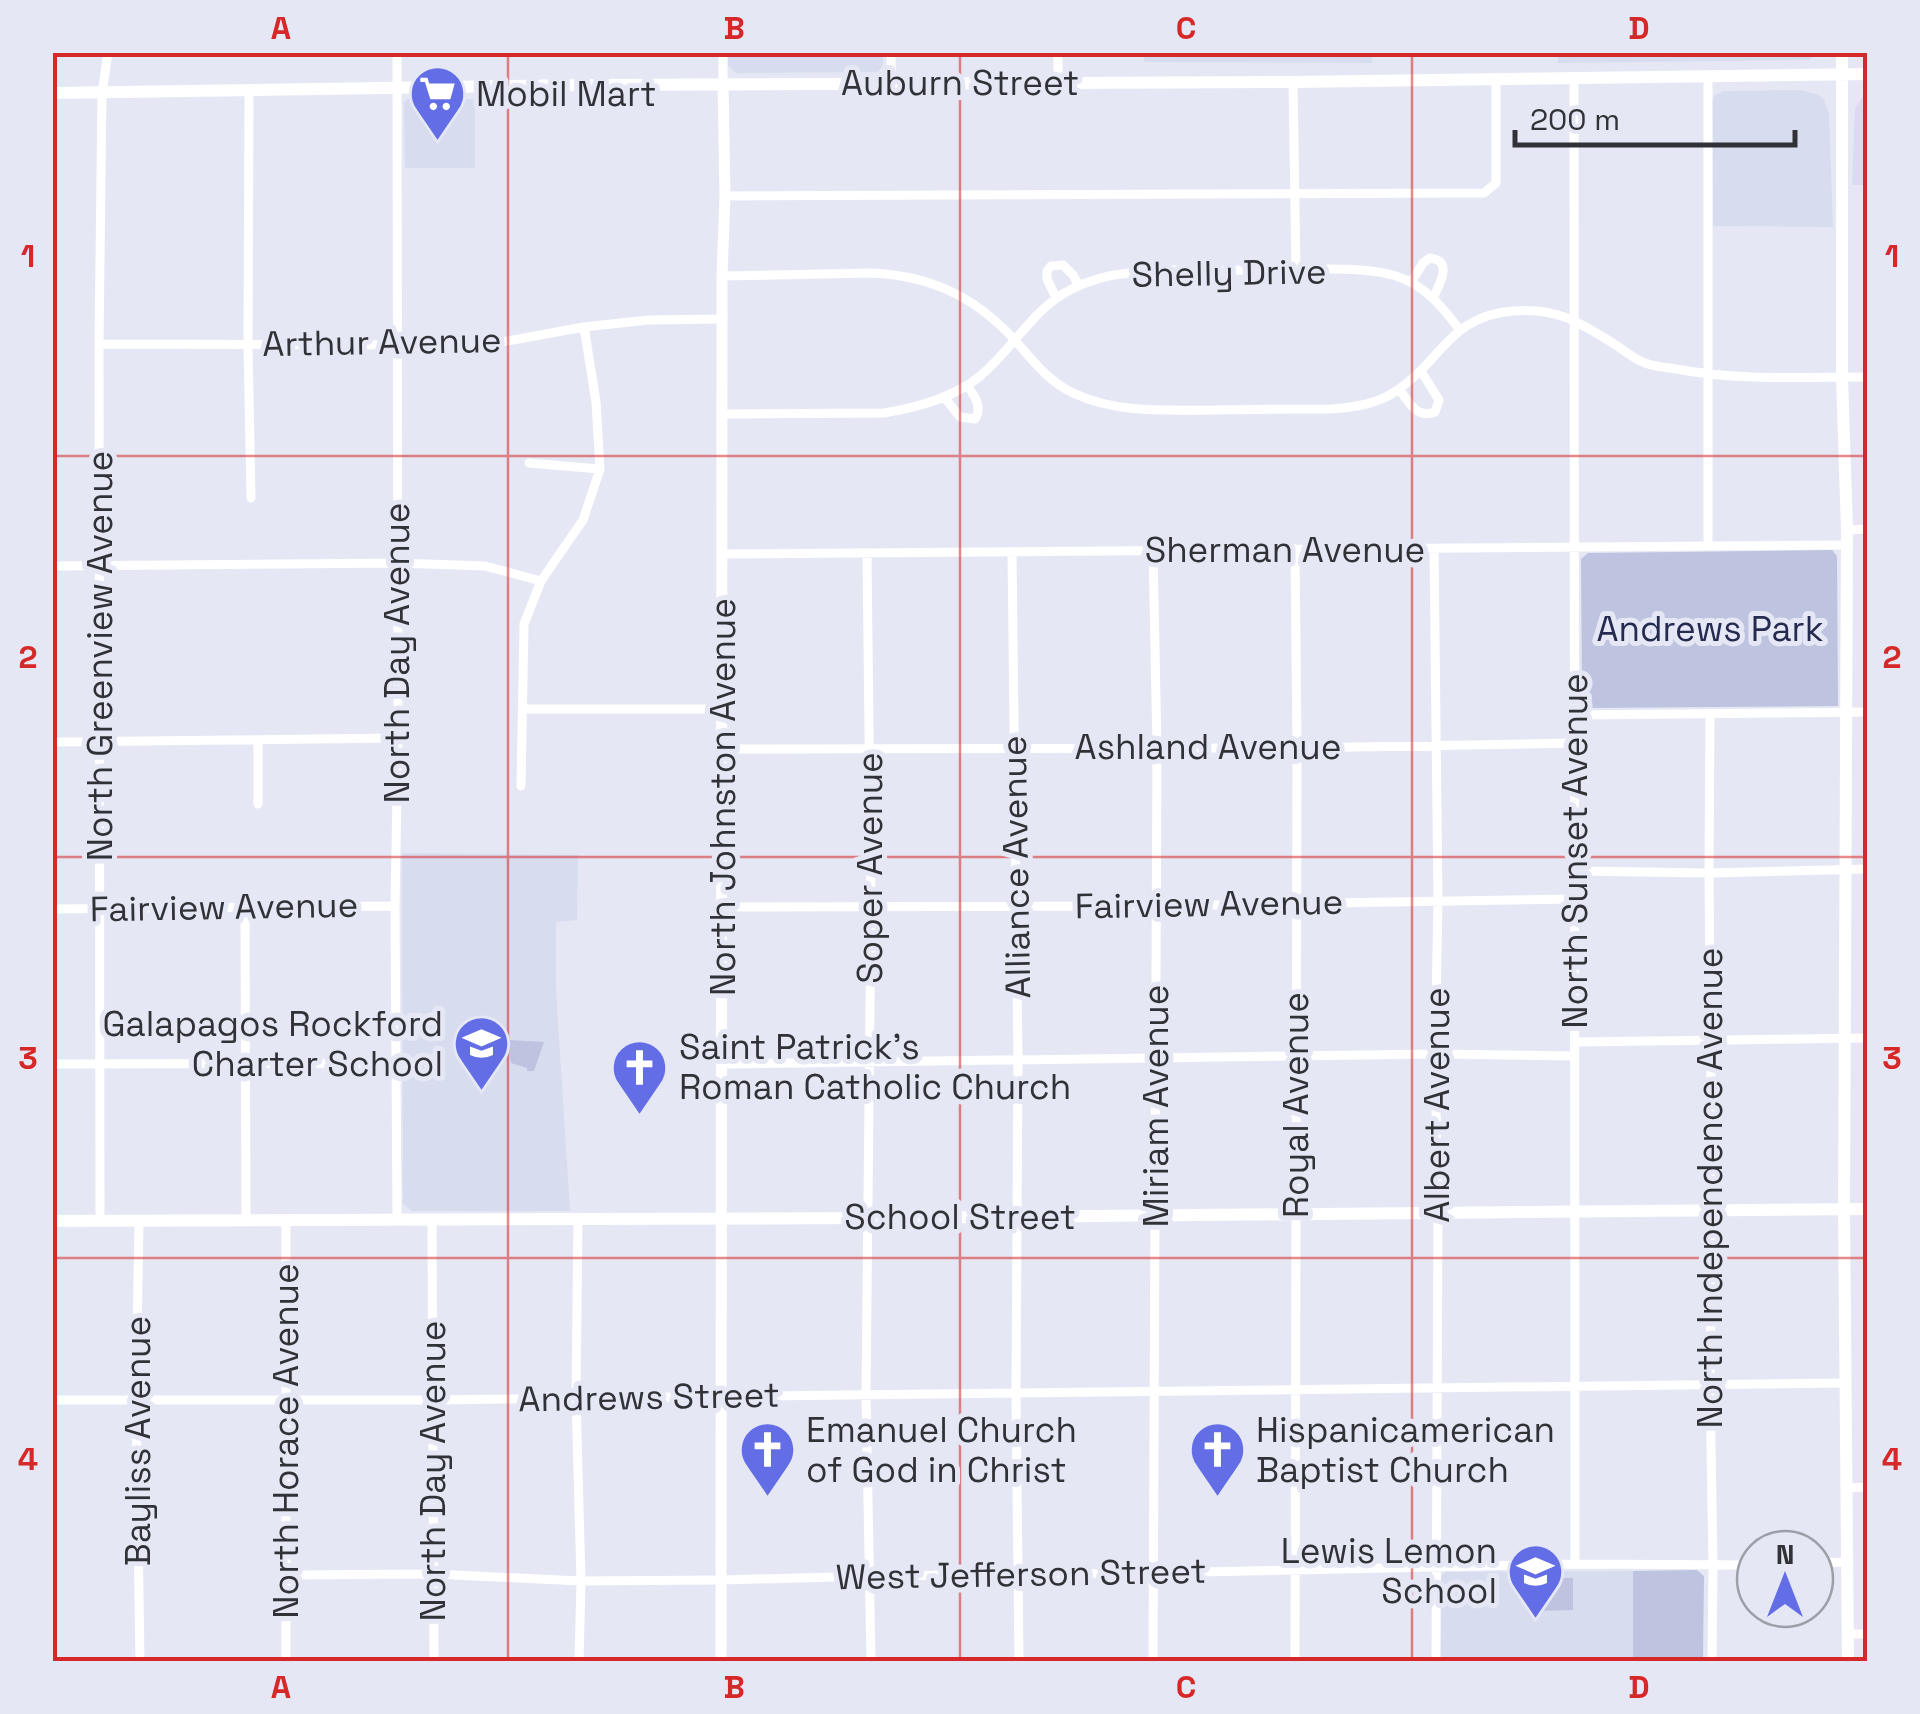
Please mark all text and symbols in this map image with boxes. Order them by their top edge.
text: A [271,8,291,48]
text: B [723,8,745,48]
text: C [1176,8,1196,48]
text: D [1628,8,1650,48]
street label: Auburn Street [841,61,1079,105]
supermarket icon: Mobil Mart [407,64,467,143]
place label: Mobil Mart [476,72,656,116]
scale bar [1515,85,1795,147]
text: 200 m [1530,100,1620,139]
text: 1 [21,236,35,276]
text: 1 [1885,236,1899,276]
street label: Shelly Drive [1131,249,1327,297]
street label: Arthur Avenue [262,318,502,366]
street label: North Greenview Avenue [78,451,122,861]
street label: North Day Avenue [375,502,419,804]
street label: Sherman Avenue [1145,528,1425,572]
street label: North Johnston Avenue [701,598,745,996]
park label: Andrews Park [1596,607,1824,651]
text: 2 [18,637,38,677]
text: 2 [1882,637,1902,677]
street label: North Sunset Avenue [1553,673,1597,1029]
street label: Ashland Avenue [1075,725,1341,769]
street label: Alliance Avenue [992,735,1040,999]
street label: Soper Avenue [848,752,892,984]
street label: Fairview Avenue [1074,880,1344,928]
street label: Fairview Avenue [89,883,359,931]
street label: North Independence Avenue [1688,947,1732,1429]
street label: Miriam Avenue [1134,985,1178,1227]
street label: Albert Avenue [1415,987,1459,1223]
street label: Royal Avenue [1274,992,1318,1218]
place label: Galapagos Rockford Charter School [102,1002,443,1086]
school or university icon: Galapagos Rockford Charter School [452,1014,512,1093]
place label: Saint Patrick's Roman Catholic Church [679,1025,1071,1109]
church icon: Saint Patrick's Roman Catholic Church [610,1037,670,1116]
text: 3 [18,1038,38,1078]
text: 3 [1882,1038,1902,1078]
street label: School Street [844,1195,1076,1239]
street label: North Horace Avenue [264,1263,308,1619]
street label: Bayliss Avenue [116,1316,160,1566]
street label: North Day Avenue [411,1320,455,1622]
street label: Andrews Street [518,1373,780,1421]
place label: Emanuel Church of God in Christ [806,1408,1077,1492]
place label: Hispanicamerican Baptist Church [1256,1408,1555,1492]
church icon: Emanuel Church of God in Christ [737,1420,797,1499]
church icon: Hispanicamerican Baptist Church [1187,1420,1247,1499]
text: 4 [18,1439,38,1479]
text: 4 [1882,1439,1902,1479]
place label: Lewis Lemon School [1281,1529,1497,1613]
north arrow [1735,1529,1835,1629]
text: N [1776,1536,1794,1572]
school or university icon: Lewis Lemon School [1506,1541,1566,1620]
street label: West Jefferson Street [835,1549,1207,1599]
text: A [271,1667,291,1707]
text: B [723,1667,745,1707]
text: C [1176,1667,1196,1707]
text: D [1628,1667,1650,1707]

